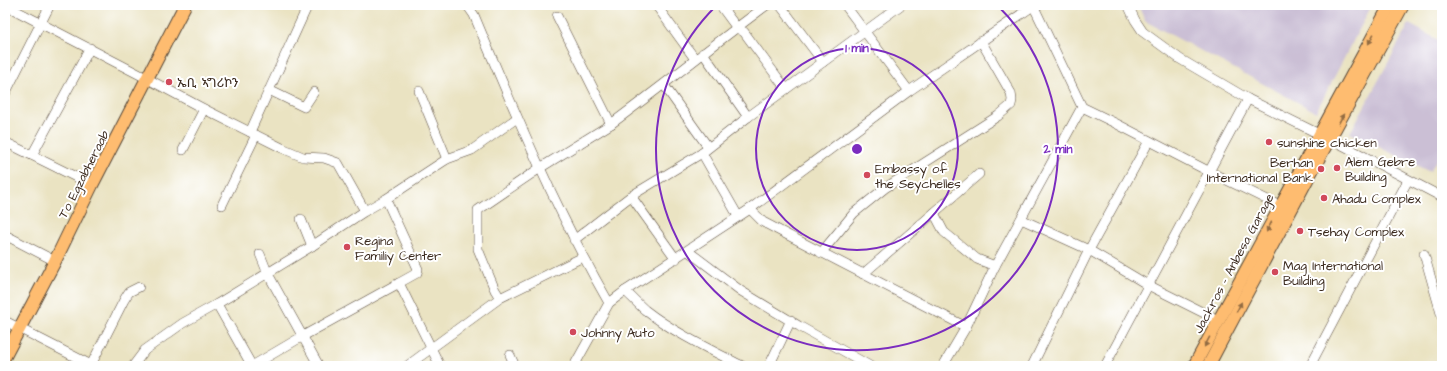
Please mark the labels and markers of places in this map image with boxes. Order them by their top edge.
place label: ኤቢ ኣግሪኮን [177,74,239,92]
marker: ኤቢ ኣግሪኮን [164,77,174,87]
place label: sunshine chicken [1277,134,1377,152]
marker: sunshine chicken [1264,137,1274,147]
centre of rings [850,142,864,156]
place label: Alem Gebre Building [1345,153,1415,187]
place label: Berhan International Bank [1207,154,1313,187]
place label: Embassy of the Seychelles [875,160,961,194]
marker: Alem Gebre Building [1332,163,1342,173]
marker: Berhan International Bank [1316,164,1326,174]
marker: Embassy of the Seychelles [862,170,872,180]
place label: Ahadu Complex [1332,190,1422,208]
marker: Ahadu Complex [1319,193,1329,203]
place label: Tsehay Complex [1308,223,1405,242]
marker: Tsehay Complex [1295,226,1305,236]
place label: Regina Familiy Center [355,232,441,266]
marker: Regina Familiy Center [342,242,352,252]
place label: Mag International Building [1283,257,1383,291]
marker: Mag International Building [1270,267,1280,277]
place label: Johnny Auto [581,324,655,343]
marker: Johnny Auto [568,327,578,337]

